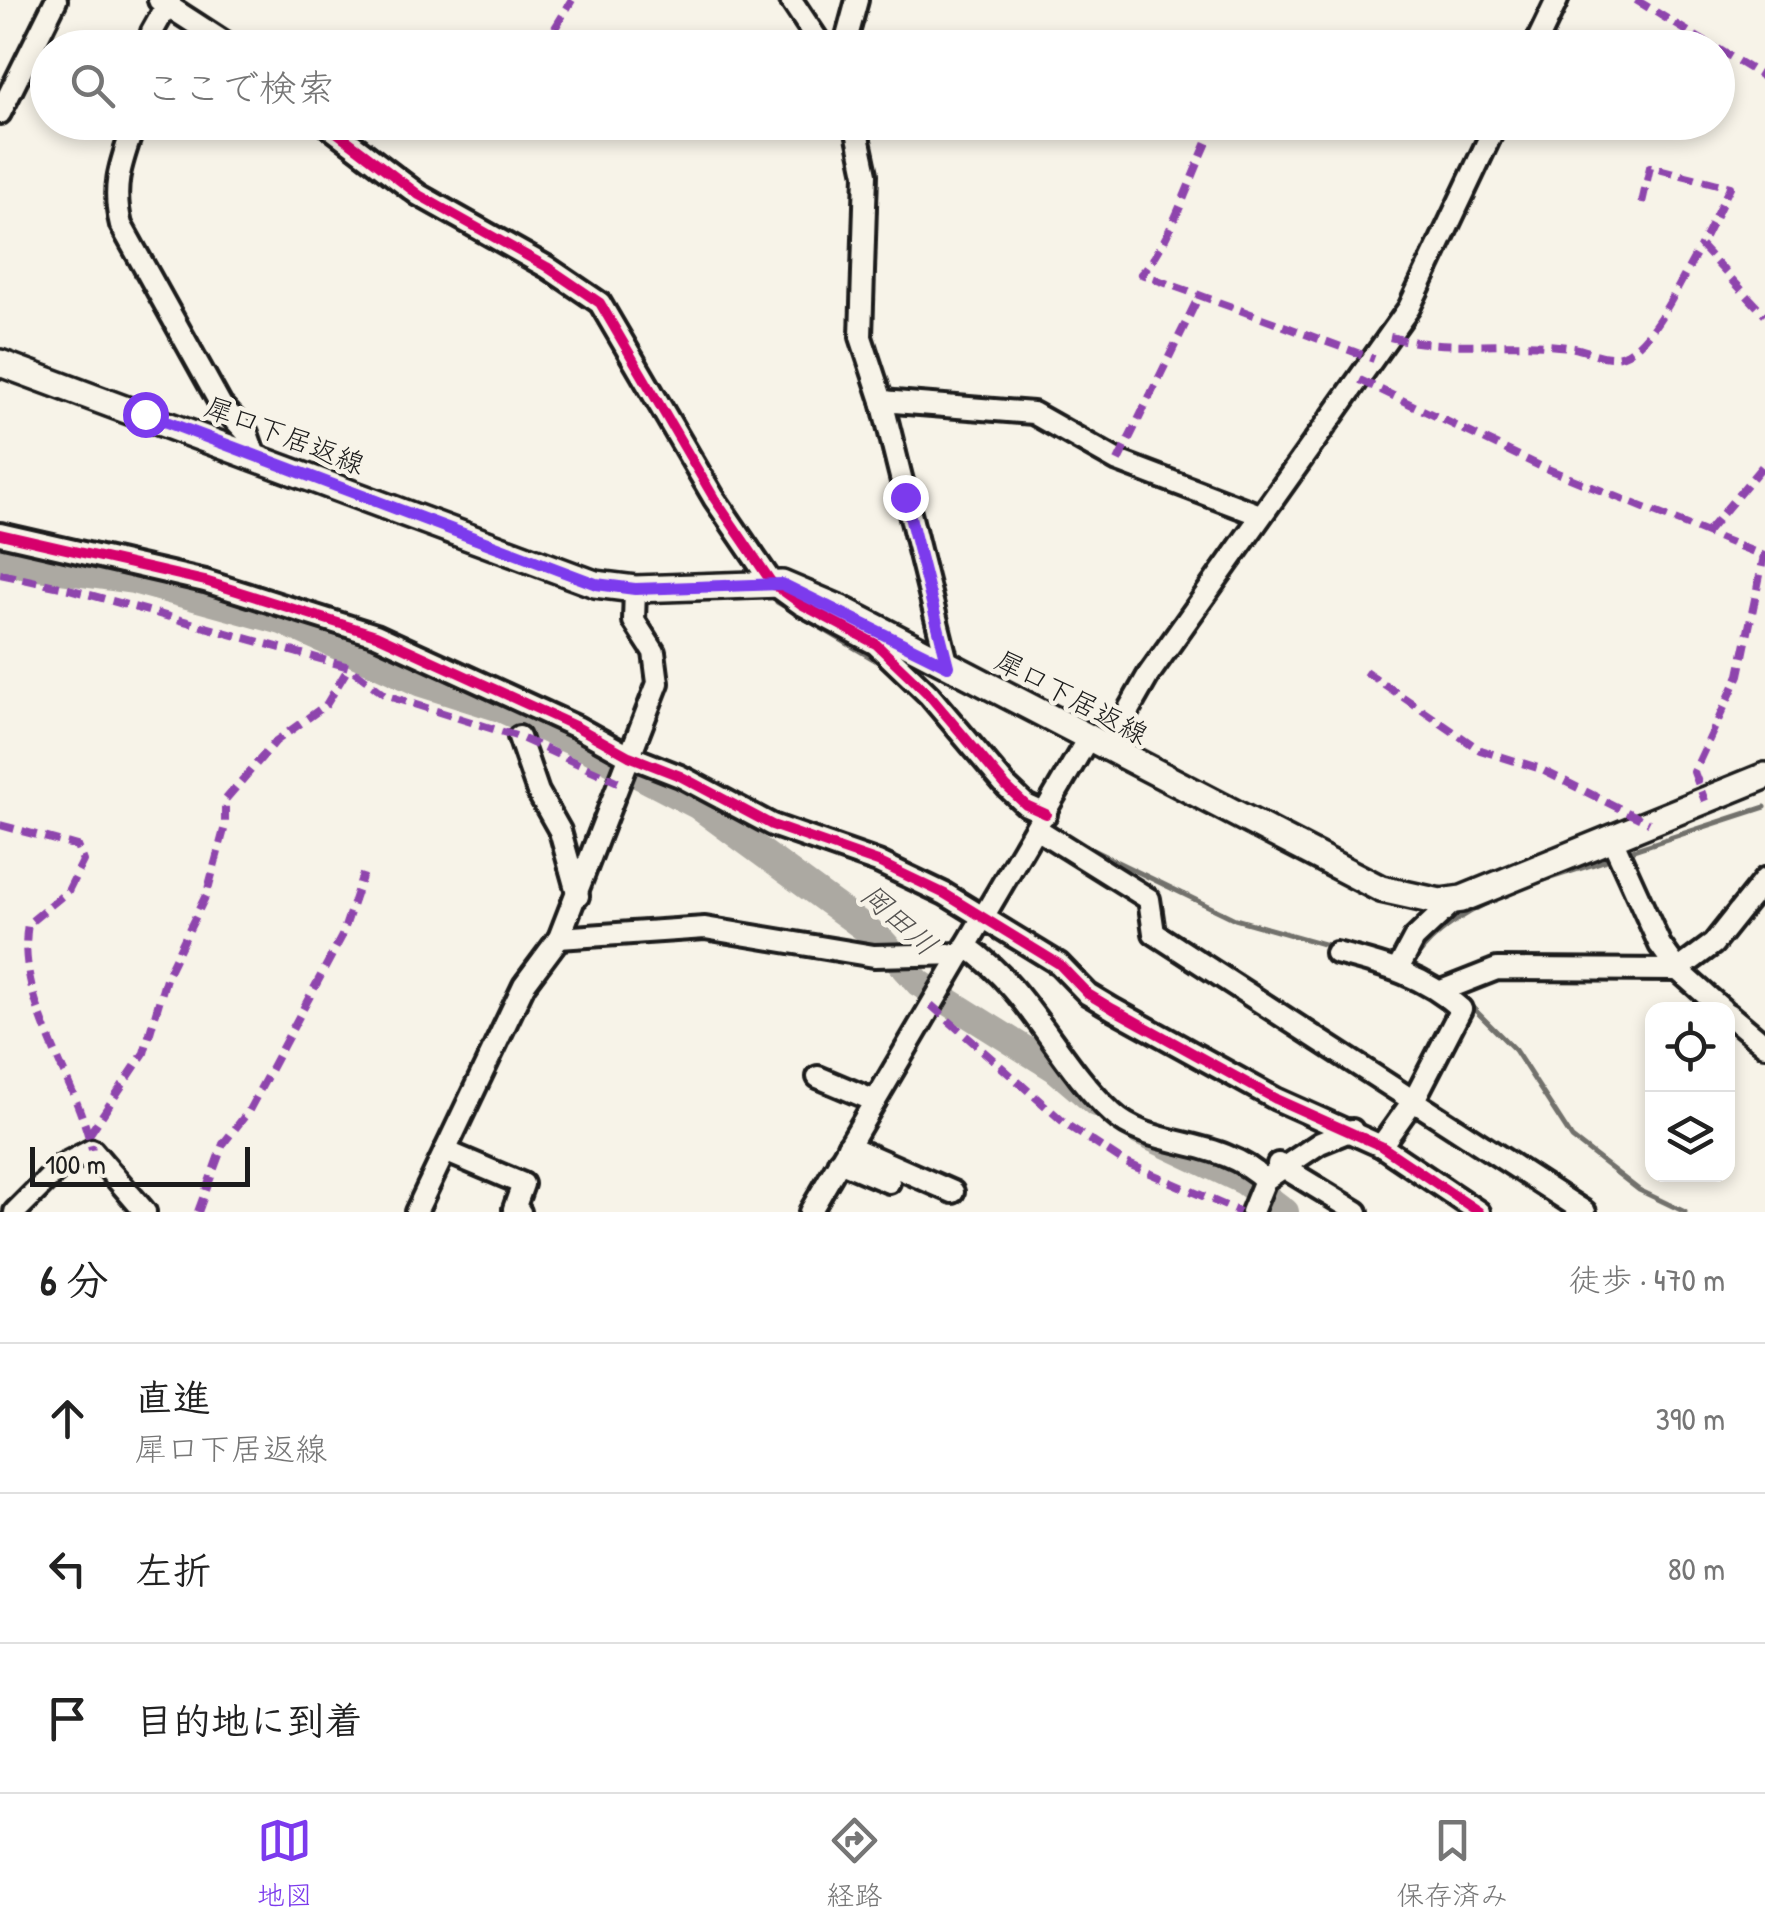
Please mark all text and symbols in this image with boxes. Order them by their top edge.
search box [30,30,1735,140]
icon: search [65,58,120,113]
text: ここで検索 [145,61,335,113]
street label: 犀口下居返線 [200,387,370,483]
route start [123,392,169,438]
route end [883,475,929,521]
street label: 犀口下居返線 [989,641,1155,753]
water label: 岡田川 [853,874,946,964]
map controls [1645,1002,1735,1182]
button: locate [1645,1002,1735,1092]
button: layers [1645,1092,1735,1182]
scale bar [30,1142,250,1186]
text: 100 m [45,1145,106,1183]
text: 6 分 [40,1251,108,1308]
text: 徒歩 · 470 m [1569,1258,1725,1301]
text: 直進 [135,1371,211,1423]
icon: ahead [40,1391,95,1446]
text: 390 m [1655,1397,1725,1440]
text: 犀口下居返線 [135,1427,327,1470]
icon: left [40,1541,95,1596]
text: 左折 [135,1544,211,1596]
text: 80 m [1668,1547,1725,1590]
icon: arrive [40,1691,95,1746]
text: 目的地に到着 [135,1694,363,1746]
tab: 地図 [257,1813,313,1914]
tab: 経路 [826,1813,882,1914]
tab: 保存済み [1396,1813,1508,1914]

